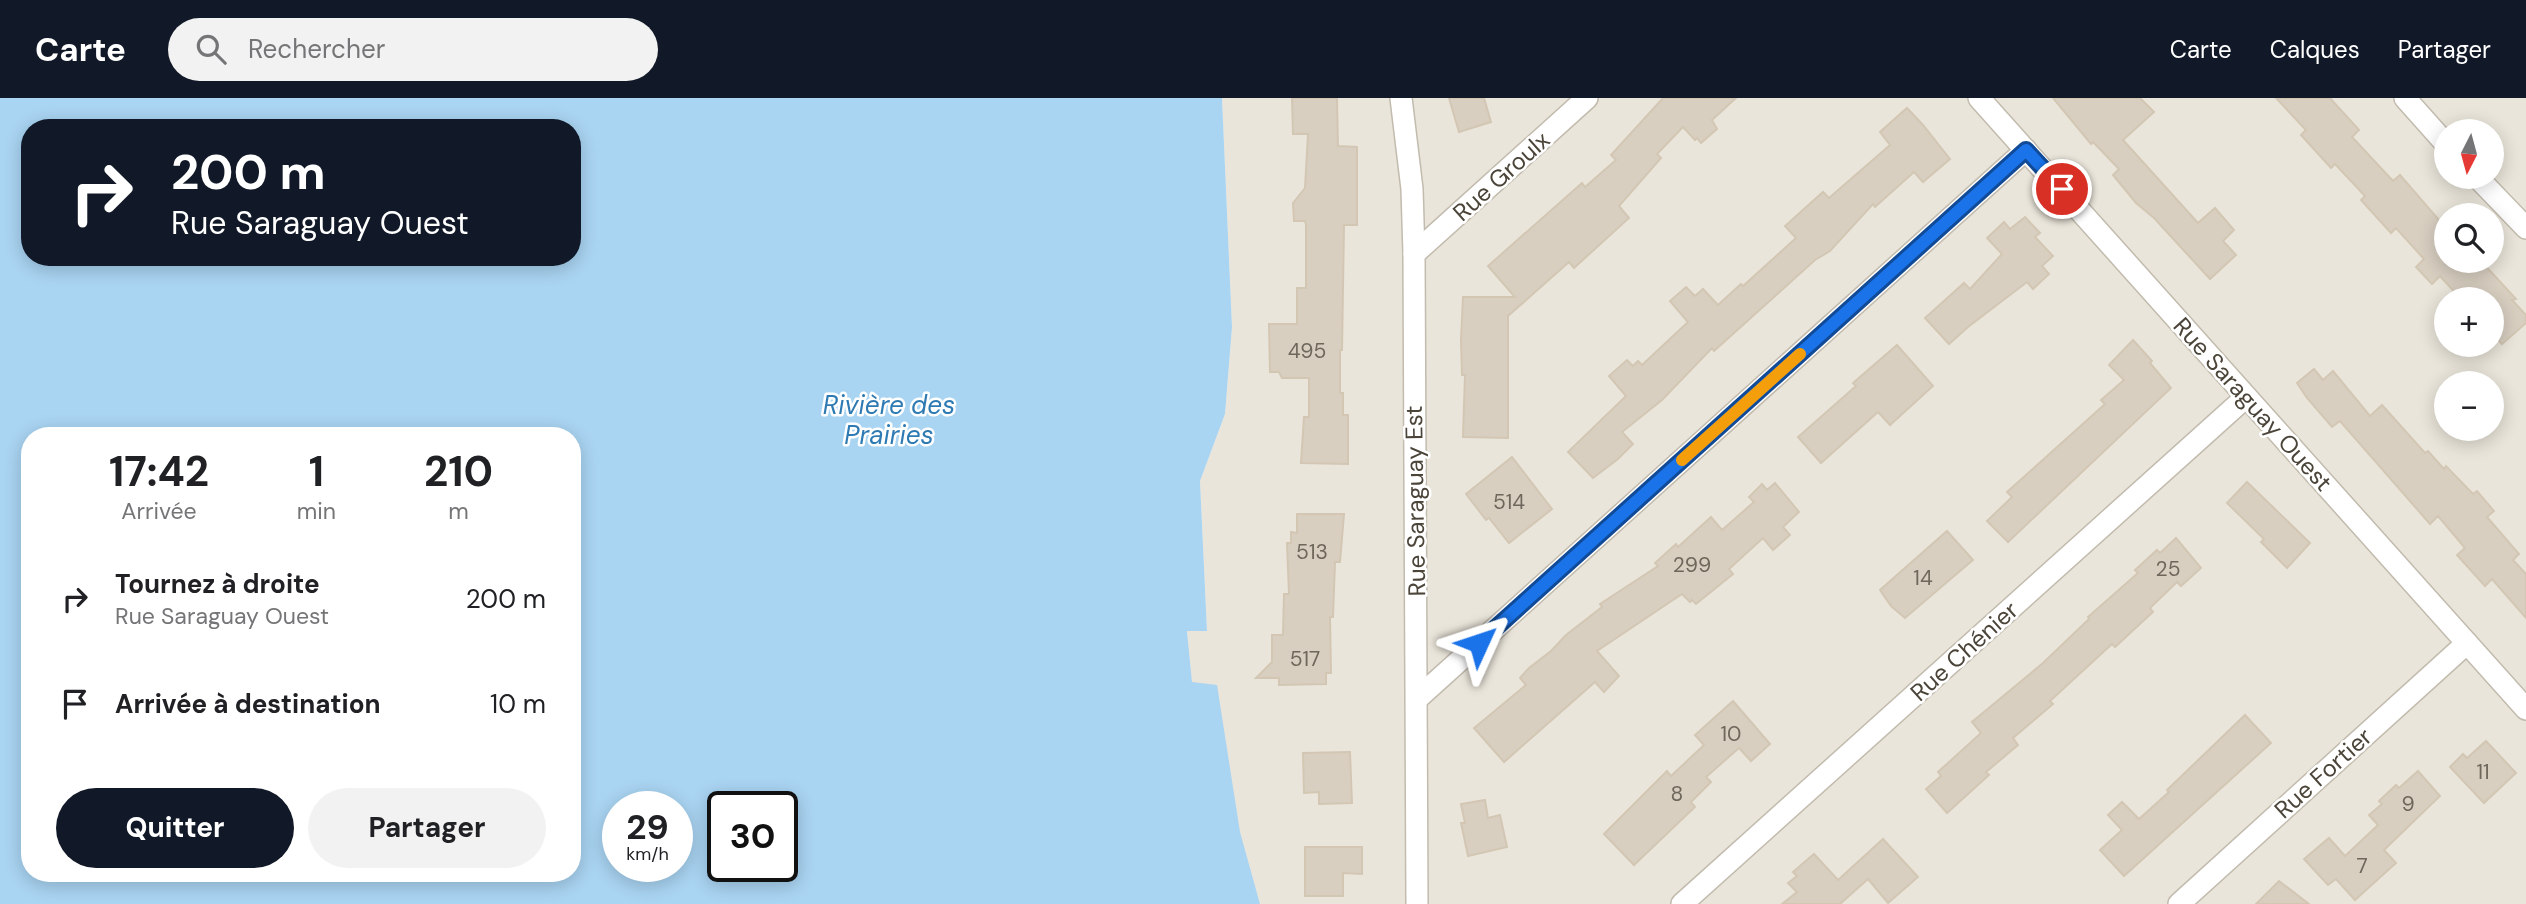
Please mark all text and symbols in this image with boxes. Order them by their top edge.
search box [168,18,658,81]
text: Carte [35,28,126,71]
icon: search [192,30,230,68]
text: Rechercher [248,32,385,66]
text: Carte [2170,34,2232,65]
text: Calques [2270,34,2360,65]
text: Partager [2398,34,2491,65]
north arrow [2434,119,2504,189]
map controls [2434,119,2504,441]
street label: Rue Groulx [1446,124,1556,228]
text: 200 m [171,140,326,204]
icon: right [56,147,147,238]
pin [2032,159,2092,219]
icon: arrive [2043,170,2081,208]
text: Rue Saraguay Ouest [171,202,469,244]
button: search [2434,203,2504,273]
button: + [2434,287,2504,357]
street label: Rue Saraguay Ouest [2167,311,2339,497]
house number: 495 [1288,337,1326,365]
button: − [2434,371,2504,441]
water label: Rivière des Prairies [823,388,955,452]
street label: Rue Saraguay Est [1398,405,1432,597]
text: 17:42 [109,444,209,499]
text: 1 [309,444,324,499]
text: 210 [424,444,493,499]
house number: 514 [1493,488,1525,516]
text: Arrivée [121,496,197,526]
text: min [297,496,336,526]
text: m [448,496,469,526]
house number: 513 [1296,538,1328,566]
house number: 299 [1673,551,1711,579]
house number: 25 [2156,555,2180,583]
house number: 14 [1913,564,1933,592]
text: Tournez à droite [115,567,320,601]
icon: right [56,580,94,618]
text: 200 m [466,582,546,616]
street label: Rue Chénier [1904,594,2025,708]
text: Rue Saraguay Ouest [115,601,329,631]
position arrow [1442,606,1516,680]
house number: 517 [1290,645,1320,673]
icon: arrive [56,685,94,723]
text: Arrivée à destination [115,687,381,721]
text: 10 m [490,687,546,721]
house number: 10 [1721,720,1741,748]
street label: Rue Fortier [2268,721,2378,825]
house number: 11 [2476,758,2490,786]
house number: 8 [1671,780,1683,808]
button: Quitter [56,788,294,868]
button: Partager [308,788,546,868]
house number: 9 [2401,790,2415,818]
speed limit sign: 30 [707,791,798,882]
text: 29 [626,804,669,850]
text: km/h [626,842,669,866]
house number: 7 [2356,852,2368,880]

